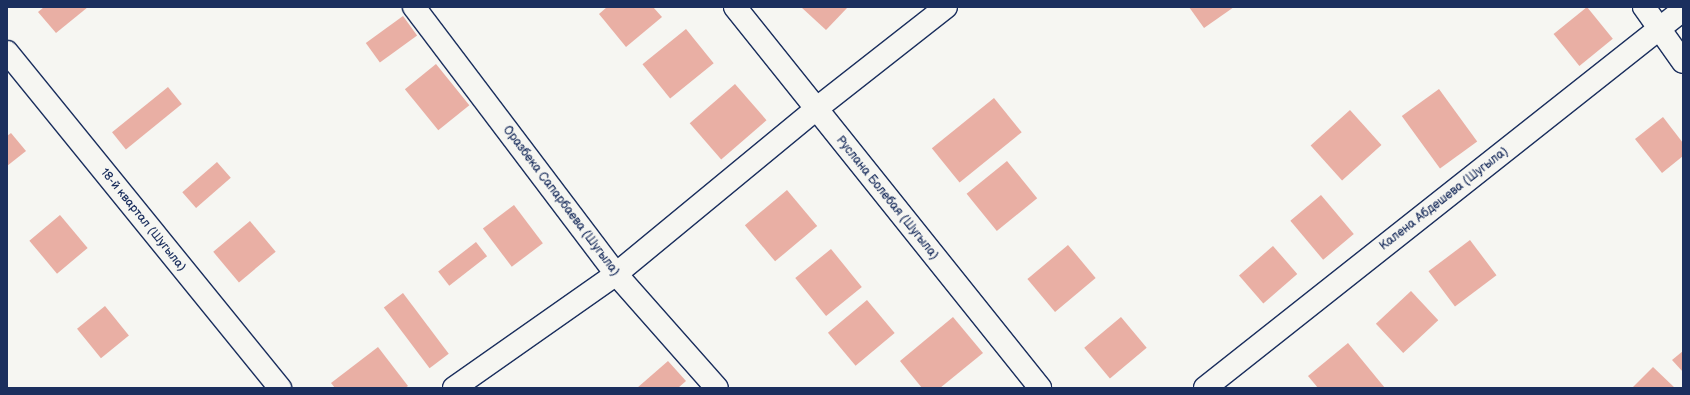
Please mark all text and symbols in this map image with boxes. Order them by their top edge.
street label: Оразбека Сапарбаева (Шугыла) [500,123,622,279]
street label: Руслана Болебая (Шугыла) [833,133,941,263]
street label: Калена Абдешева (Шугыла) [1377,144,1511,254]
street label: 18-й квартал (Шугыла) [97,166,189,274]

